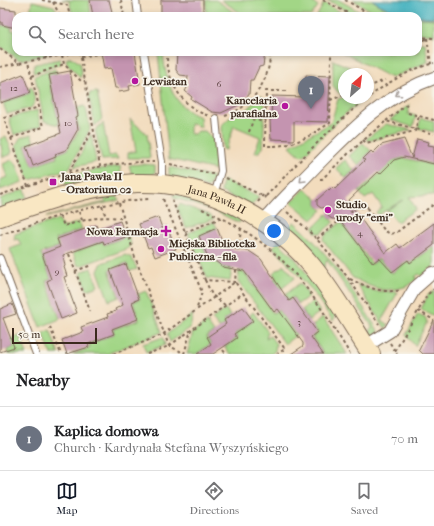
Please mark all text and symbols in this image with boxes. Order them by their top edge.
search box [12,12,422,56]
icon: search [26,23,48,45]
text: Search here [58,25,134,43]
north arrow [338,68,374,104]
place label: Lewiatan [143,75,188,88]
marker: Lewiatan [130,76,140,86]
pin: 1 [298,76,324,109]
house number: 6 [217,79,222,89]
house number: 12 [10,83,18,93]
one-way arrow [396,89,403,96]
place label: Kancelaria parafialna [226,94,278,120]
marker: Kancelaria parafialna [280,101,290,111]
house number: 10 [64,118,72,128]
place label: Jana Pawła II - Oratorium 02 [60,170,132,196]
one-way arrow [299,175,307,183]
marker: Jana Pawła II - Oratorium 02 [48,177,58,187]
street label: Jana Pawła II [185,182,249,217]
place label: Studio urody "emi" [335,198,394,224]
marker: Studio urody "emi" [323,205,333,215]
your location [264,221,284,241]
place label: Nowa Farmacja [86,225,159,238]
marker: Nowa Farmacja [161,226,171,236]
house number: 4 [357,228,363,238]
place label: Miejska Biblioteka Publiczna - fila [168,237,256,263]
marker: Miejska Biblioteka Publiczna - fila [156,244,166,254]
house number: 9 [55,266,60,276]
house number: 3 [297,317,301,327]
scale bar [12,326,97,345]
text: 50 m [18,328,40,341]
text: Nearby [16,370,70,390]
text: Kaplica domowa [54,422,159,440]
text: 1 [27,431,31,446]
text: 70 m [391,431,418,446]
text: Church · Kardynała Stefana Wyszyńskiego [54,440,289,455]
tab: Map [56,480,78,517]
tab: Directions [190,480,239,517]
tab: Saved [351,480,378,517]

